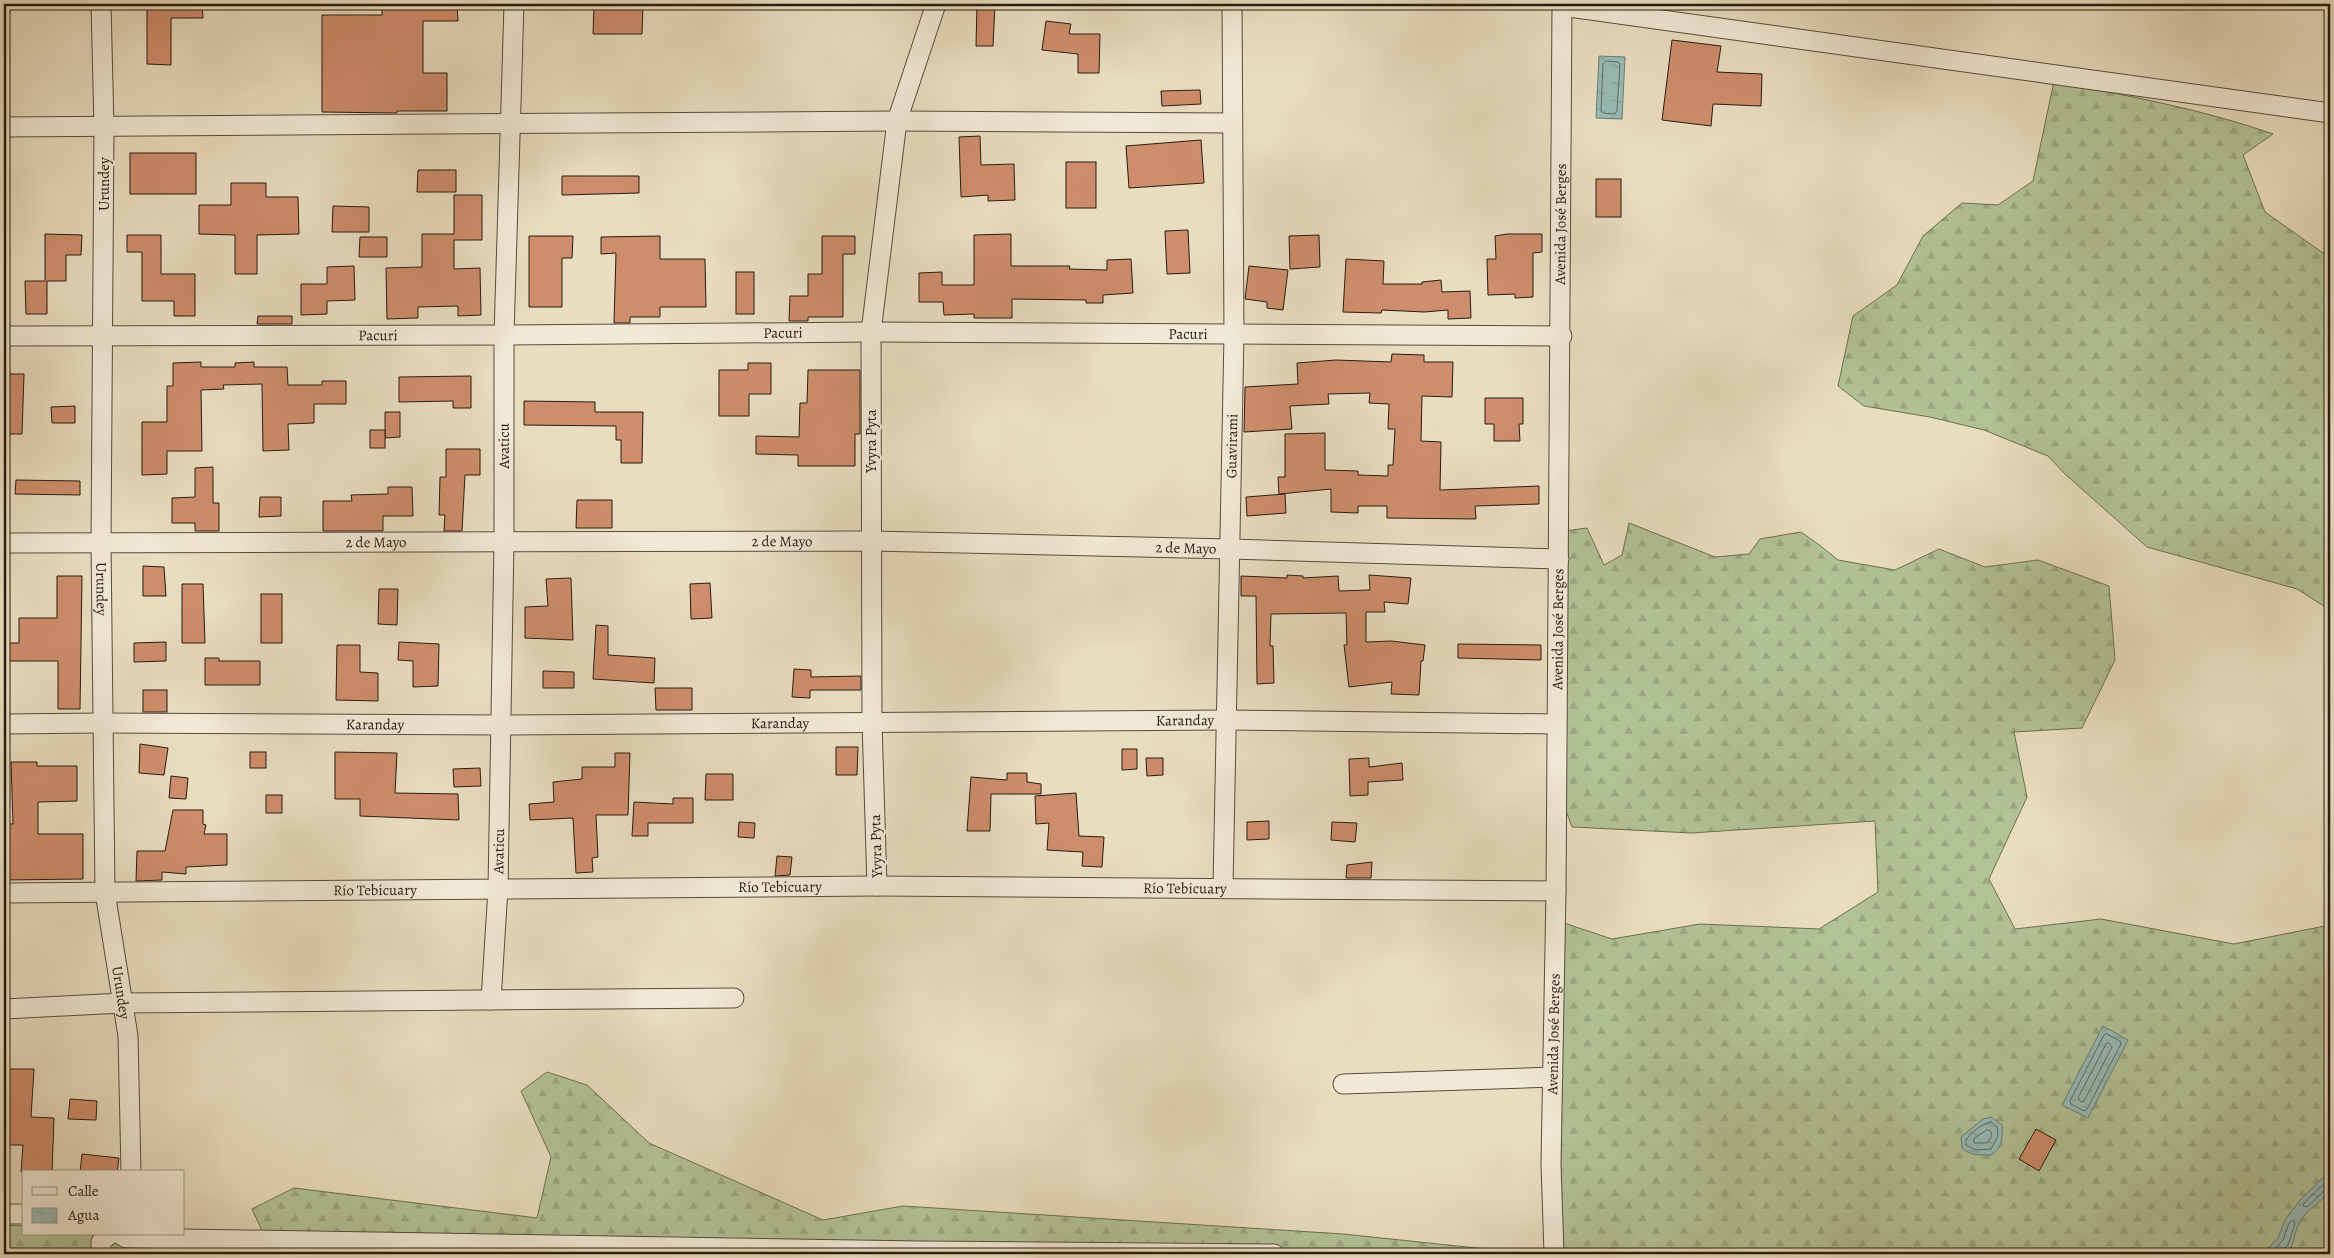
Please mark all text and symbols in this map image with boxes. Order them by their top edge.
street label: Urundey [94,157,114,211]
street label: Avenida José Berges [1550,163,1571,286]
street label: Pacuri [763,323,803,343]
street label: Pacuri [1168,324,1208,344]
street label: Pacuri [358,325,398,345]
street label: Yvyra Pyta [861,409,881,474]
street label: Guavirami [1221,413,1242,479]
street label: Avaticu [494,422,514,470]
street label: 2 de Mayo [751,531,813,551]
street label: 2 de Mayo [345,532,407,552]
street label: 2 de Mayo [1155,537,1217,559]
street label: Urundey [91,562,112,616]
street label: Avenida José Berges [1547,568,1568,691]
street label: Karanday [1156,710,1215,730]
street label: Karanday [751,713,810,733]
street label: Karanday [346,714,405,735]
street label: Yvyra Pyta [865,814,887,879]
street label: Avaticu [488,827,509,875]
street label: Río Tebicuary [738,876,822,897]
street label: Río Tebicuary [1143,878,1227,899]
street label: Río Tebicuary [333,880,417,900]
street label: Urundey [107,965,135,1021]
street label: Avenida José Berges [1542,973,1564,1096]
legend [22,1170,185,1236]
text: Calle [68,1181,99,1201]
text: Agua [67,1205,99,1225]

